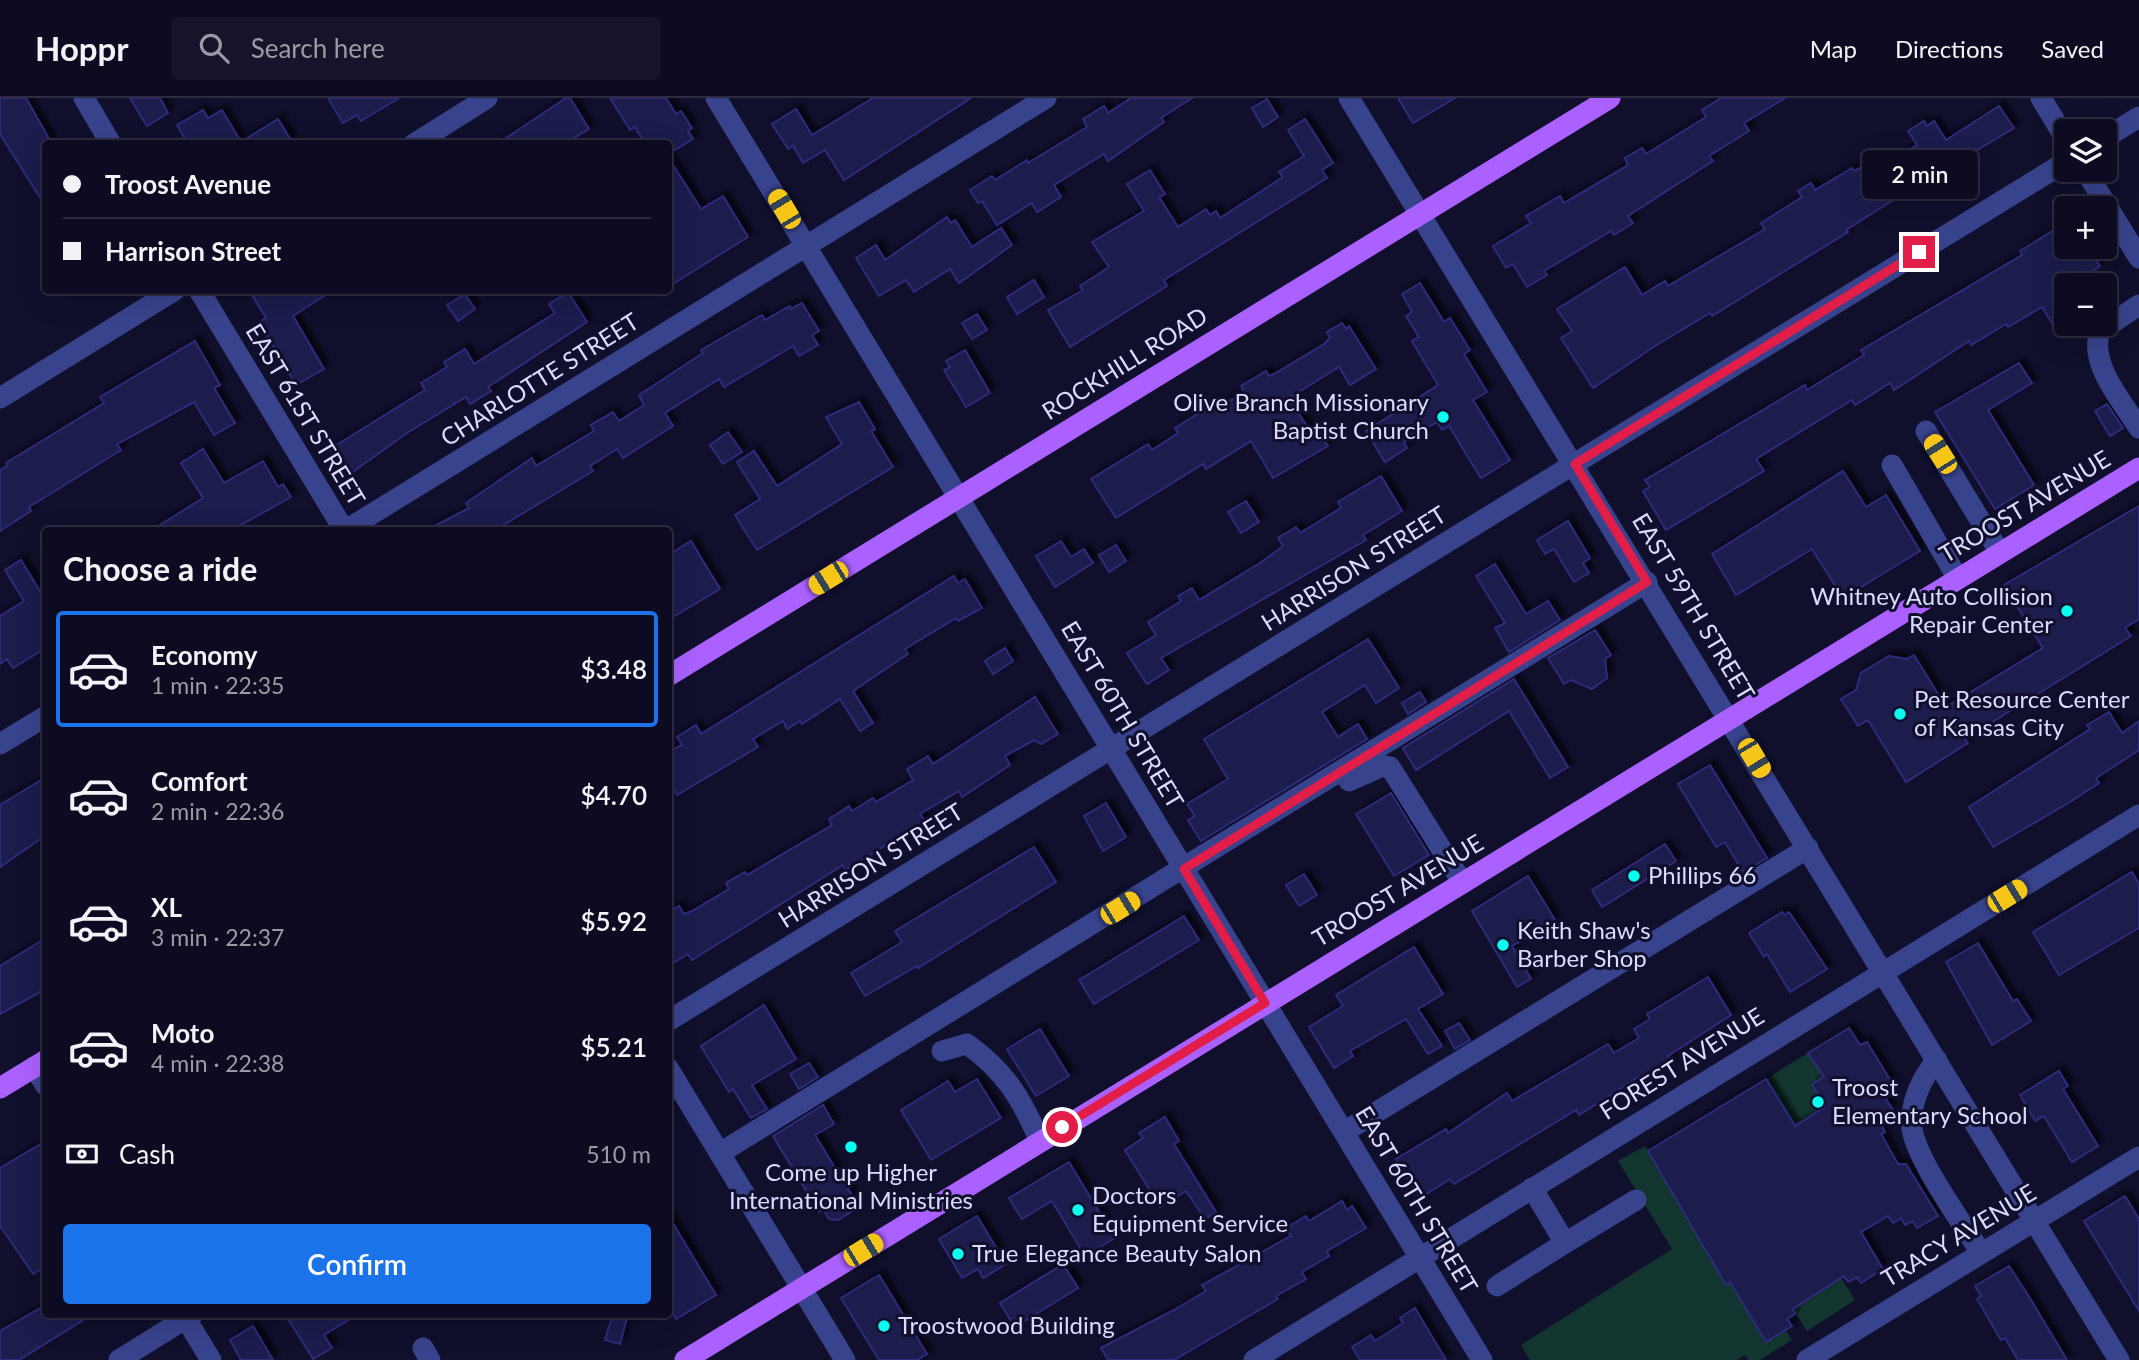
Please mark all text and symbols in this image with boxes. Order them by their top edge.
search box [171,17,661,80]
text: Hoppr [35,28,129,68]
icon: search [195,29,233,67]
text: Search here [251,32,385,64]
text: Map [1810,34,1857,63]
text: Directions [1895,34,2003,63]
text: Saved [2041,34,2104,63]
map controls [2054,119,2117,336]
button: layers [2054,119,2117,182]
callout: 2 min [1861,150,1977,200]
text: 2 min [1892,160,1948,188]
text: Troost Avenue [105,168,271,200]
car [765,186,804,232]
button: + [2054,196,2117,259]
text: Harrison Street [105,235,281,267]
route end [1903,236,1935,268]
button: − [2054,273,2117,336]
street label: ROCKHILL ROAD [1036,300,1212,425]
street label: CHARLOTTE STREET [435,306,644,451]
street label: EAST 61ST STREET [240,318,372,511]
place label: Olive Branch Missionary Baptist Church [1173,387,1430,444]
marker: Olive Branch Missionary Baptist Church [1435,409,1451,425]
car [1920,431,1961,477]
street label: TROOST AVENUE [1934,443,2115,568]
street label: HARRISON STREET [1256,499,1451,636]
street label: EAST 59TH STREET [1627,507,1762,705]
text: Choose a ride [63,549,257,588]
car [805,558,852,598]
place label: Whitney Auto Collision Repair Center [1810,581,2053,638]
marker: Whitney Auto Collision Repair Center [2059,603,2075,619]
street label: EAST 60TH STREET [1056,615,1191,813]
icon: car [67,638,130,701]
text: Economy [151,639,257,671]
text: $3.48 [581,653,647,685]
text: 1 min · 22:35 [151,671,284,699]
place label: Pet Resource Center of Kansas City [1914,684,2130,741]
marker: Pet Resource Center of Kansas City [1892,706,1908,722]
car [1735,735,1774,781]
icon: car [67,764,130,827]
text: Comfort [151,765,248,797]
text: $4.70 [581,779,647,811]
street label: HARRISON STREET [773,796,968,933]
text: 2 min · 22:36 [151,797,284,825]
street label: TROOST AVENUE [1307,827,1488,952]
place label: Phillips 66 [1648,860,1756,889]
marker: Phillips 66 [1626,868,1642,884]
car [1984,876,2031,916]
car [1097,888,1144,928]
icon: car [67,890,130,953]
text: XL [151,891,182,923]
text: $5.92 [581,905,647,937]
place label: Keith Shaw's Barber Shop [1517,915,1651,972]
text: 3 min · 22:37 [151,923,284,951]
marker: Keith Shaw's Barber Shop [1495,937,1511,953]
street label: FOREST AVENUE [1594,1001,1769,1125]
icon: car [67,1016,130,1079]
text: Moto [151,1017,214,1049]
text: $5.21 [581,1031,647,1063]
text: 4 min · 22:38 [151,1049,284,1077]
place label: Troost Elementary School [1832,1072,2028,1129]
marker: Troost Elementary School [1810,1094,1826,1110]
street label: EAST 60TH STREET [1350,1100,1485,1298]
route start [1046,1111,1078,1143]
icon: cash [63,1135,101,1173]
text: Cash [119,1138,175,1170]
marker: Come up Higher International Ministries [843,1139,859,1155]
text: 510 m [586,1140,651,1168]
place label: Come up Higher International Ministries [729,1157,973,1214]
street label: TRACY AVENUE [1876,1177,2041,1292]
place label: Doctors Equipment Service [1092,1180,1288,1237]
marker: Doctors Equipment Service [1070,1202,1086,1218]
button: Confirm [63,1224,651,1304]
car [840,1230,887,1270]
place label: True Elegance Beauty Salon [972,1238,1262,1267]
marker: True Elegance Beauty Salon [950,1246,966,1262]
place label: Troostwood Building [898,1310,1115,1339]
marker: Troostwood Building [876,1318,892,1334]

